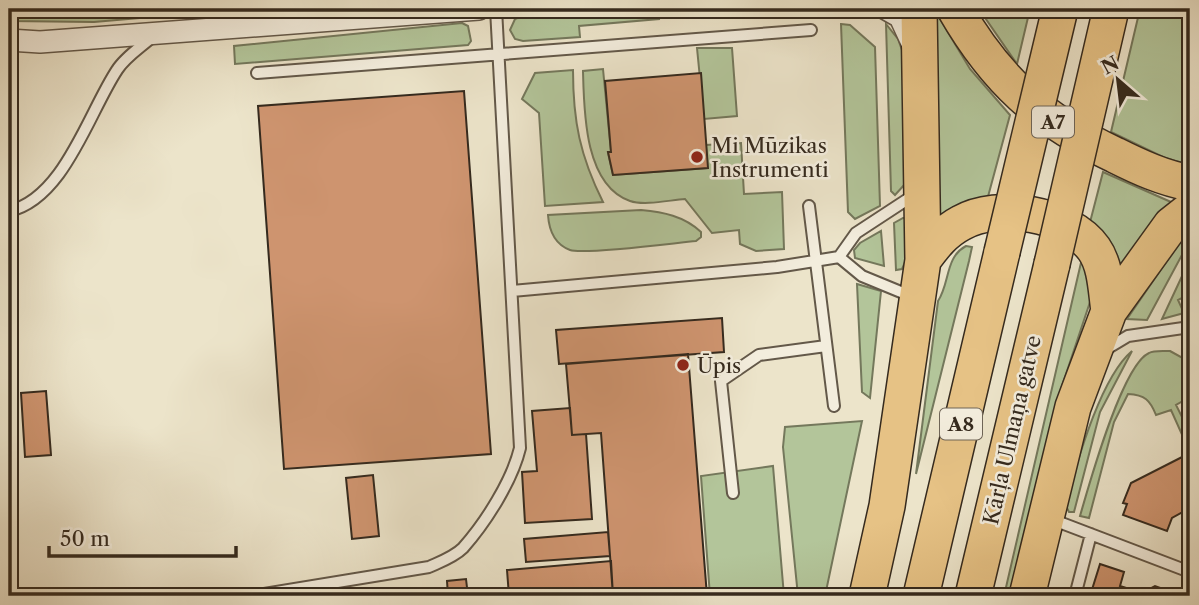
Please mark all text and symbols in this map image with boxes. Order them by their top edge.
north arrow [1084,46,1154,116]
text: N [1098,51,1123,79]
road number: A7 [1032,106,1074,138]
place label: Mi Mūzikas Instrumenti [711,133,829,182]
marker: Mi Mūzikas Instrumenti [689,149,705,165]
street label: Kārļa Ulmaņa gatve [978,333,1047,527]
place label: Ūpis [697,353,741,378]
marker: Ūpis [675,357,691,373]
road number: A8 [940,408,982,440]
scale bar [49,514,236,558]
text: 50 m [60,526,110,551]

